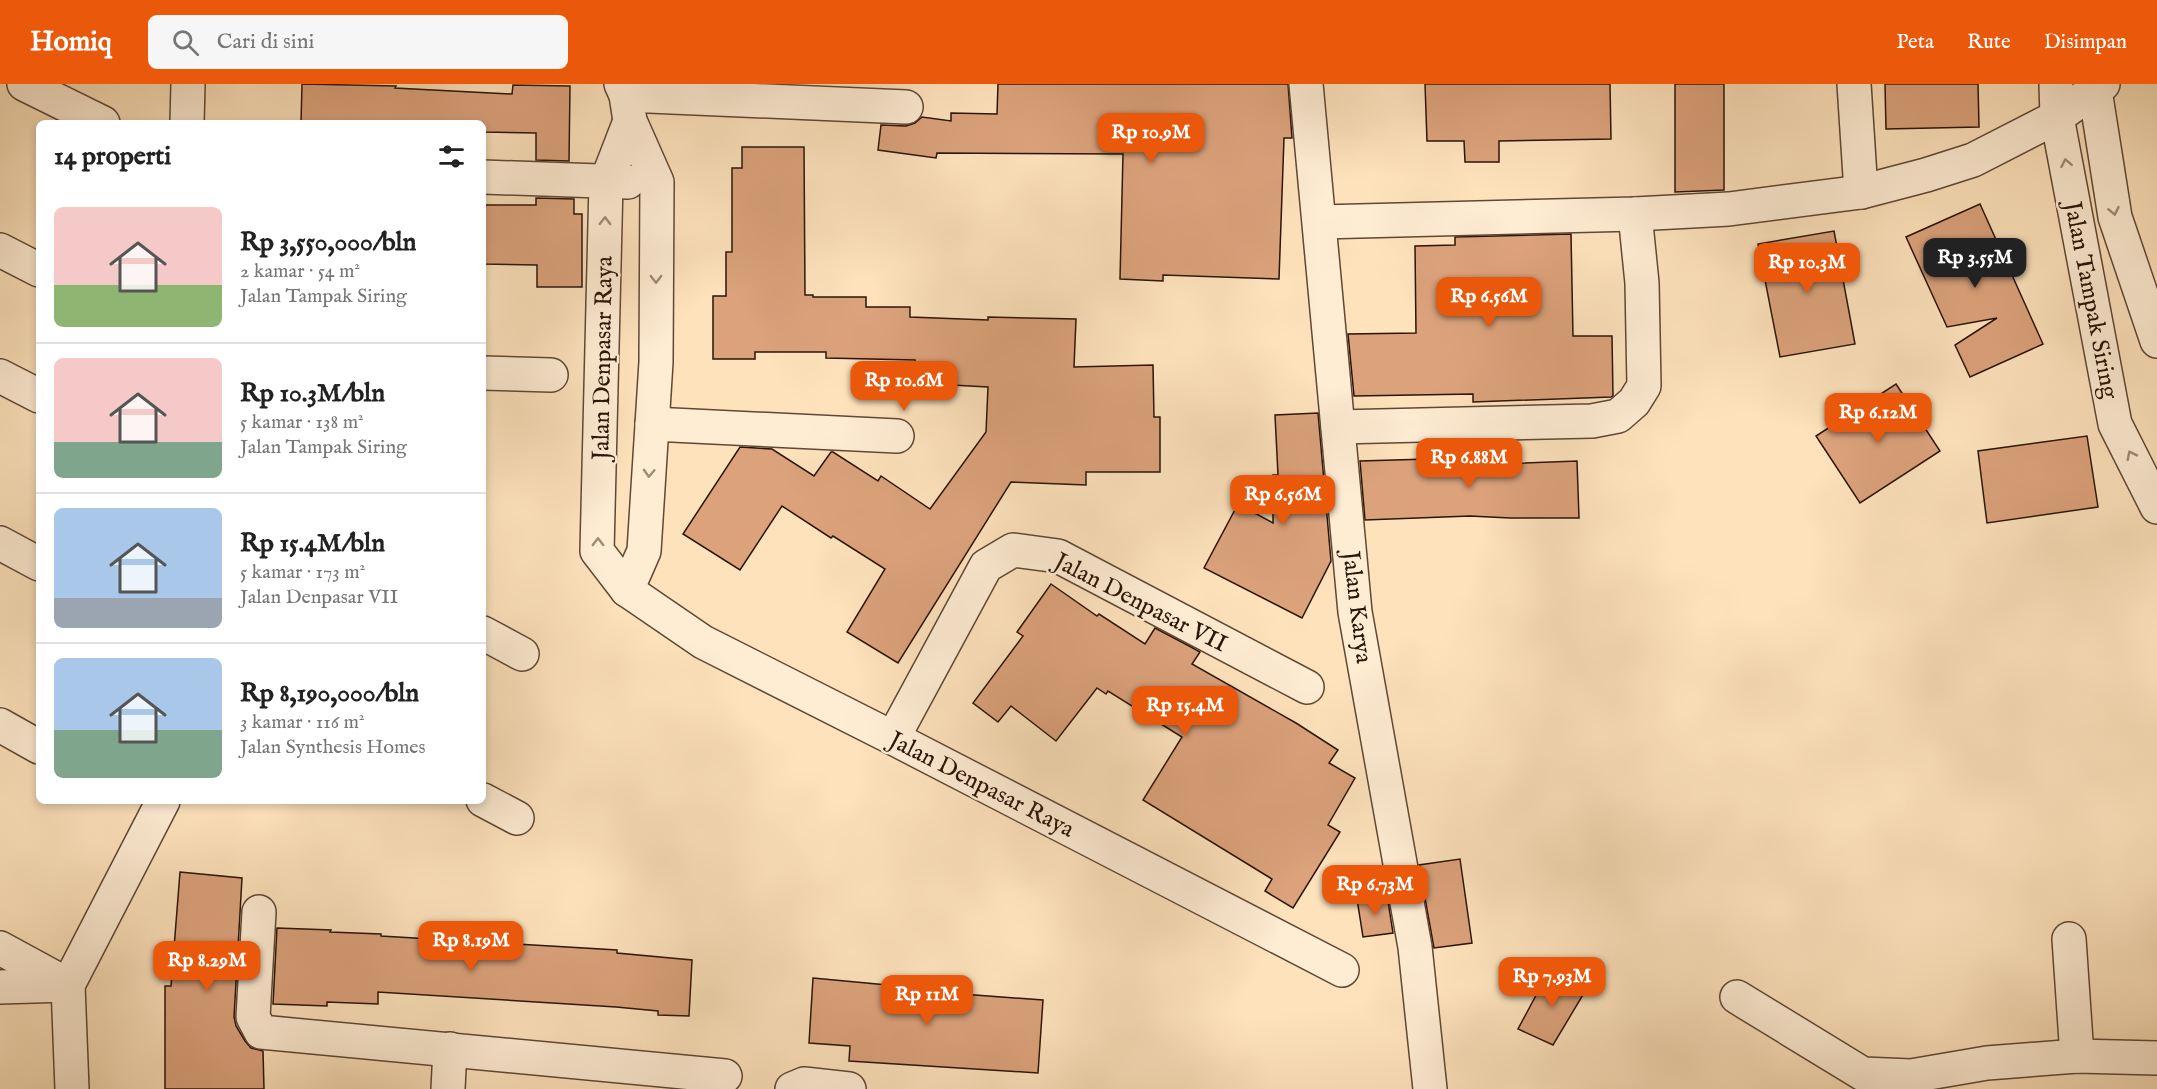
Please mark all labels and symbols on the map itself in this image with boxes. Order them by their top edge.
pin: Rp 10.9M [1089,113,1213,164]
one-way arrow [2060,158,2073,168]
street label: Jalan Tampak Siring [2056,196,2125,403]
one-way arrow [2107,206,2120,216]
one-way arrow [599,216,612,225]
pin: Rp 3.55M [1913,238,2037,289]
pin: Rp 10.3M [1745,243,1869,294]
street label: Jalan Denpasar Raya [586,255,621,463]
one-way arrow [650,274,662,283]
pin: Rp 6.56M [1427,277,1551,328]
pin: Rp 10.6M [842,361,966,412]
pin: Rp 6.12M [1816,393,1940,444]
pin: Rp 6.88M [1407,438,1531,489]
one-way arrow [2127,450,2138,461]
one-way arrow [642,469,655,478]
pin: Rp 6.56M [1221,475,1345,526]
one-way arrow [592,537,604,546]
street label: Jalan Denpasar VII [1046,545,1232,660]
street label: Jalan Karya [1334,546,1379,666]
pin: Rp 15.4M [1123,686,1247,737]
street label: Jalan Denpasar Raya [881,724,1080,846]
pin: Rp 6.73M [1313,865,1437,916]
pin: Rp 8.19M [409,921,533,972]
pin: Rp 8.29M [145,941,269,992]
pin: Rp 7.93M [1490,957,1614,1008]
pin: Rp 11M [878,975,976,1026]

